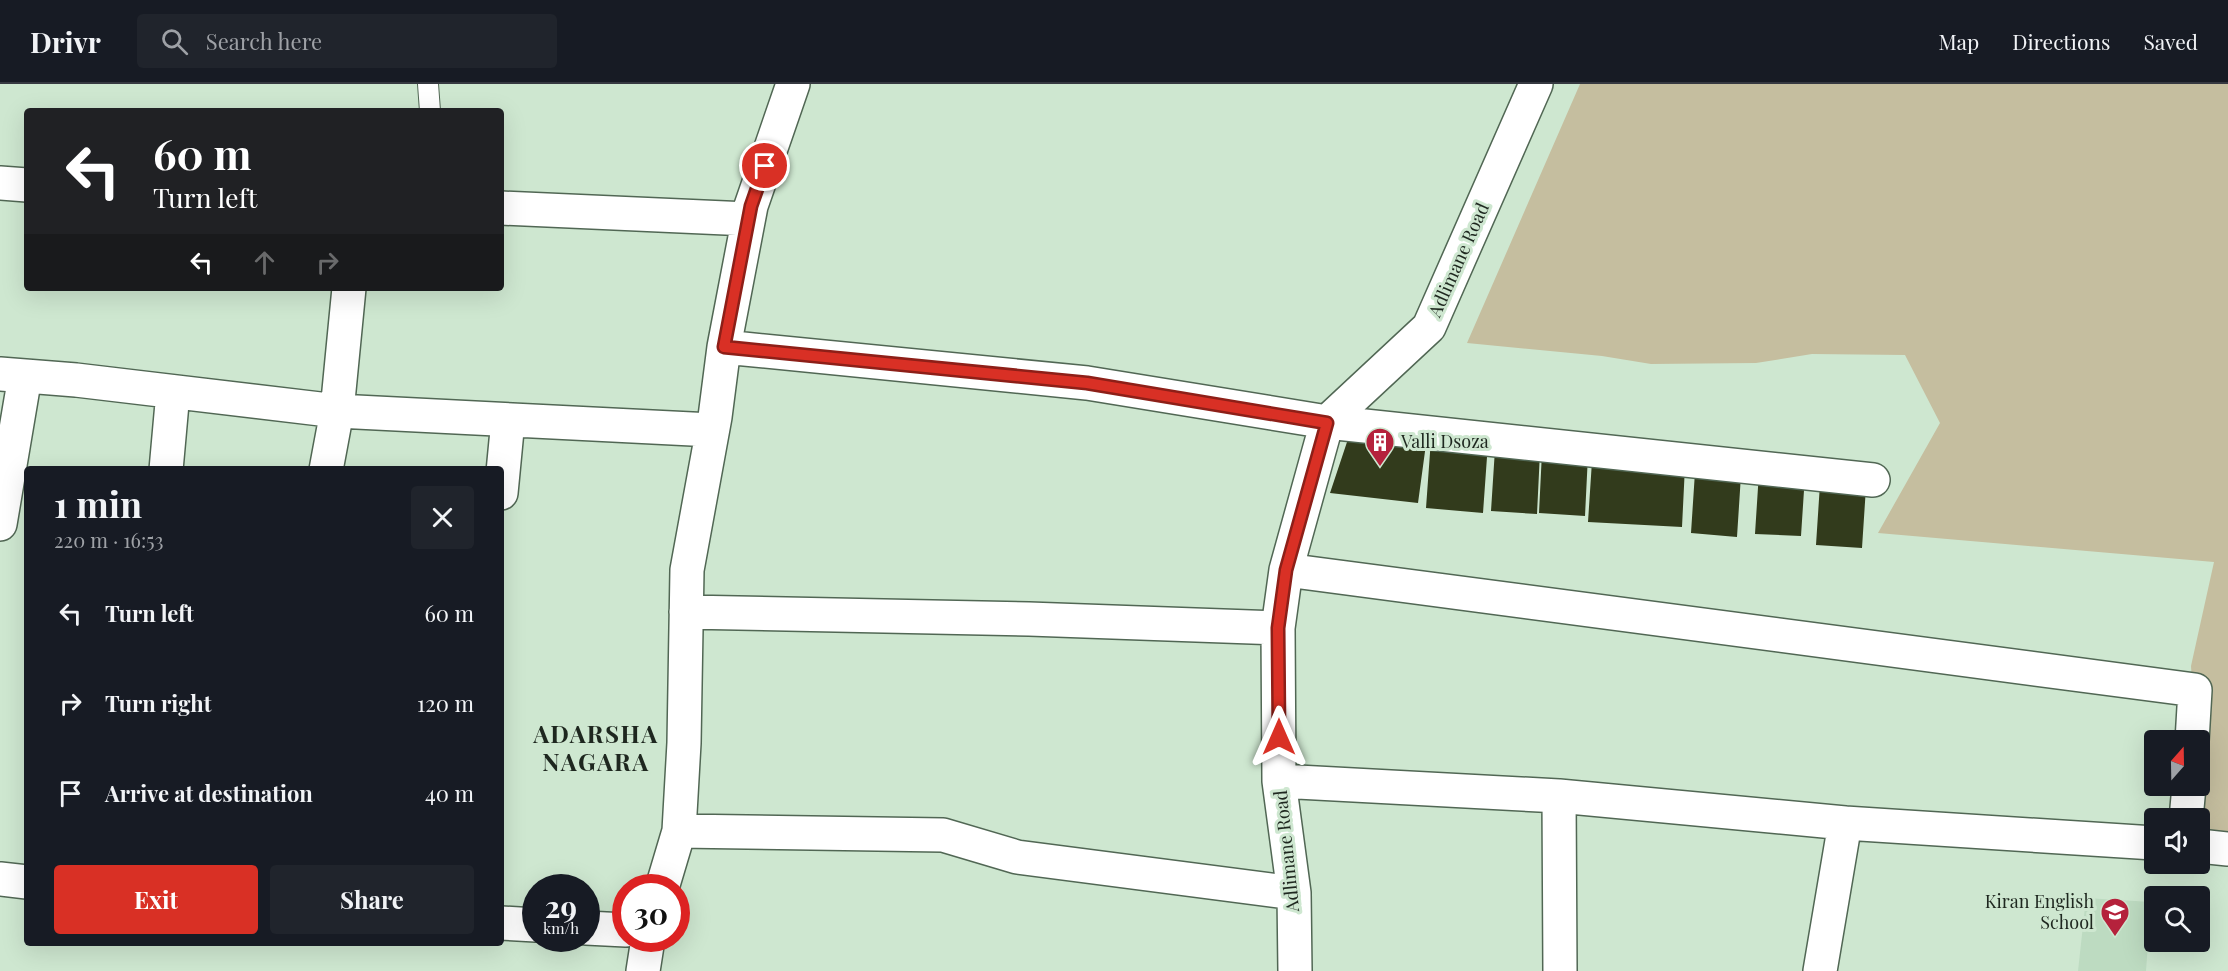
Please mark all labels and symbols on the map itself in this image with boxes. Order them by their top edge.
pin [739,140,790,191]
street label: Adlimane Road [1422,198,1494,321]
building icon: Valli Dsoza [1364,426,1396,468]
place label: Valli Dsoza [1400,429,1489,453]
position arrow [1247,705,1311,769]
district label: ADARSHA NAGARA [532,717,659,777]
north arrow [2144,730,2210,796]
street label: Adlimane Road [1268,788,1304,914]
speed limit sign: 30 [612,874,690,952]
place label: Kiran English School [1985,889,2094,934]
school or university icon: Kiran English School [2099,896,2131,938]

